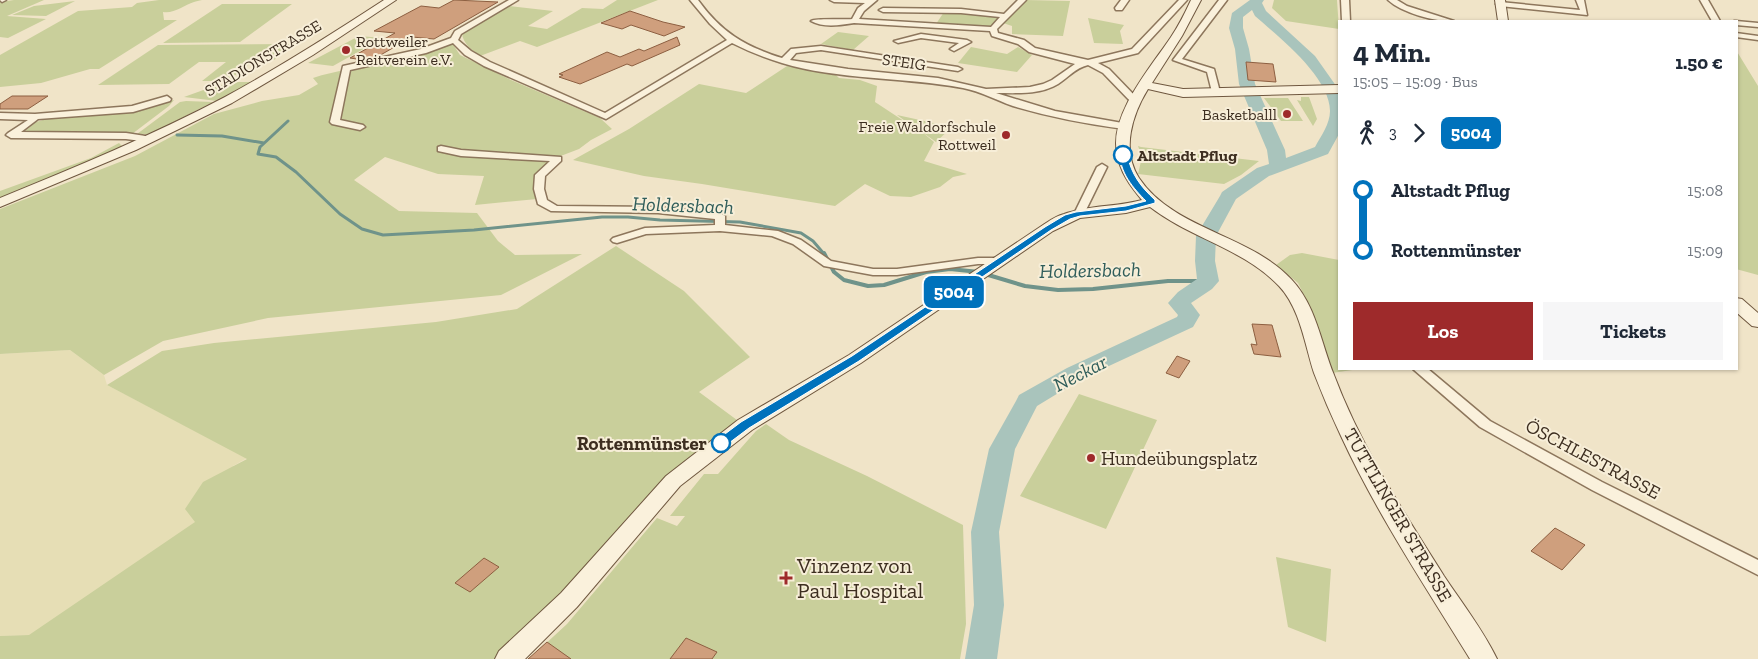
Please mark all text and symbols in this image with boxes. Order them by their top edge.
street label: STADIONSTRASSE [201,16,325,100]
place label: Rottweiler Reitverein e.V. [356,32,453,69]
text: 4 Min. [1353,36,1431,69]
marker: Rottweiler Reitverein e.V. [340,44,352,56]
street label: STEIG [881,50,927,74]
text: 1.50 € [1675,51,1723,74]
text: 15:05 – 15:09 · Bus [1353,72,1478,91]
place label: Basketballl [1202,105,1277,124]
marker: Basketballl [1281,108,1293,120]
place label: Freie Waldorfschule Rottweil [859,117,996,154]
icon: walk [1353,119,1381,147]
icon: forward [1405,119,1433,147]
text: 5004 [1451,122,1491,144]
text: 3 [1389,123,1397,142]
marker: Freie Waldorfschule Rottweil [1000,129,1012,141]
marker: Altstadt Pflug [1113,145,1133,165]
place label: Altstadt Pflug [1137,146,1237,165]
text: Altstadt Pflug [1391,179,1510,202]
text: 15:08 [1687,181,1723,200]
water label: Holdersbach [632,191,734,219]
text: Rottenmünster [1391,239,1521,262]
text: 15:09 [1687,241,1723,260]
water label: Holdersbach [1039,257,1141,283]
line badge: 5004 [919,276,989,308]
text: 5004 [934,281,974,303]
button: Los [1353,302,1533,360]
button: Tickets [1543,302,1723,360]
water label: Neckar [1049,349,1111,397]
street label: ÖSCHLESTRASSE [1522,414,1664,504]
street label: TUTTLINGER STRASSE [1339,424,1457,606]
place label: Rottenmünster [577,432,708,455]
marker: Rottenmünster [711,433,731,453]
place label: Hundeübungsplatz [1101,447,1258,470]
marker: Hundeübungsplatz [1085,452,1097,464]
place label: Vinzenz von Paul Hospital [796,552,923,604]
marker: Vinzenz von Paul Hospital [779,571,793,585]

